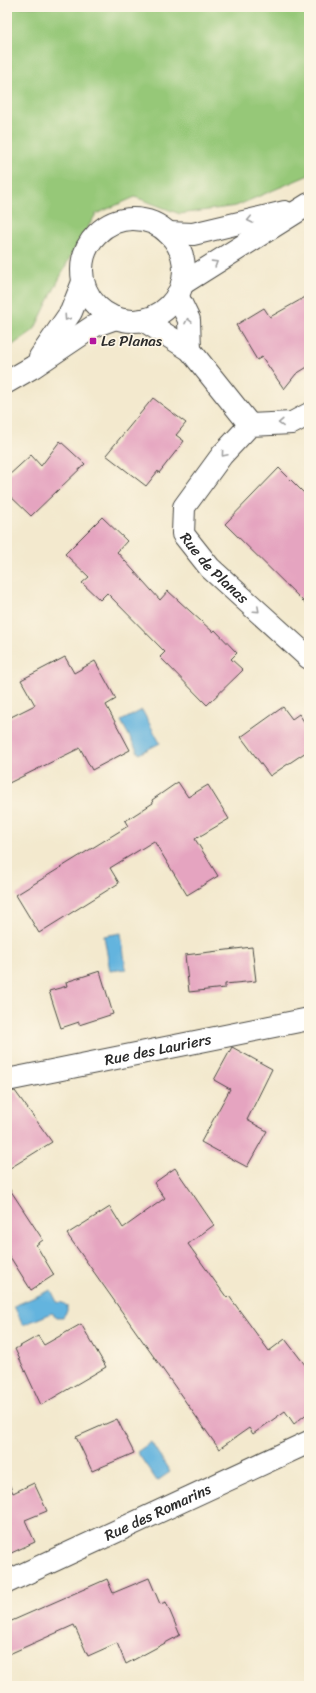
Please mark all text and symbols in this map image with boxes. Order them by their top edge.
one-way arrow [247,216,253,224]
one-way arrow [210,261,217,268]
one-way arrow [64,314,72,321]
one-way arrow [185,318,193,325]
place label: Le Planas [101,328,163,354]
marker: Le Planas [88,336,98,346]
one-way arrow [278,419,284,428]
one-way arrow [222,449,229,456]
street label: Rue de Planas [173,526,255,610]
one-way arrow [252,606,259,613]
street label: Rue des Lauriers [102,1026,214,1073]
street label: Rue des Romarins [100,1476,216,1548]

